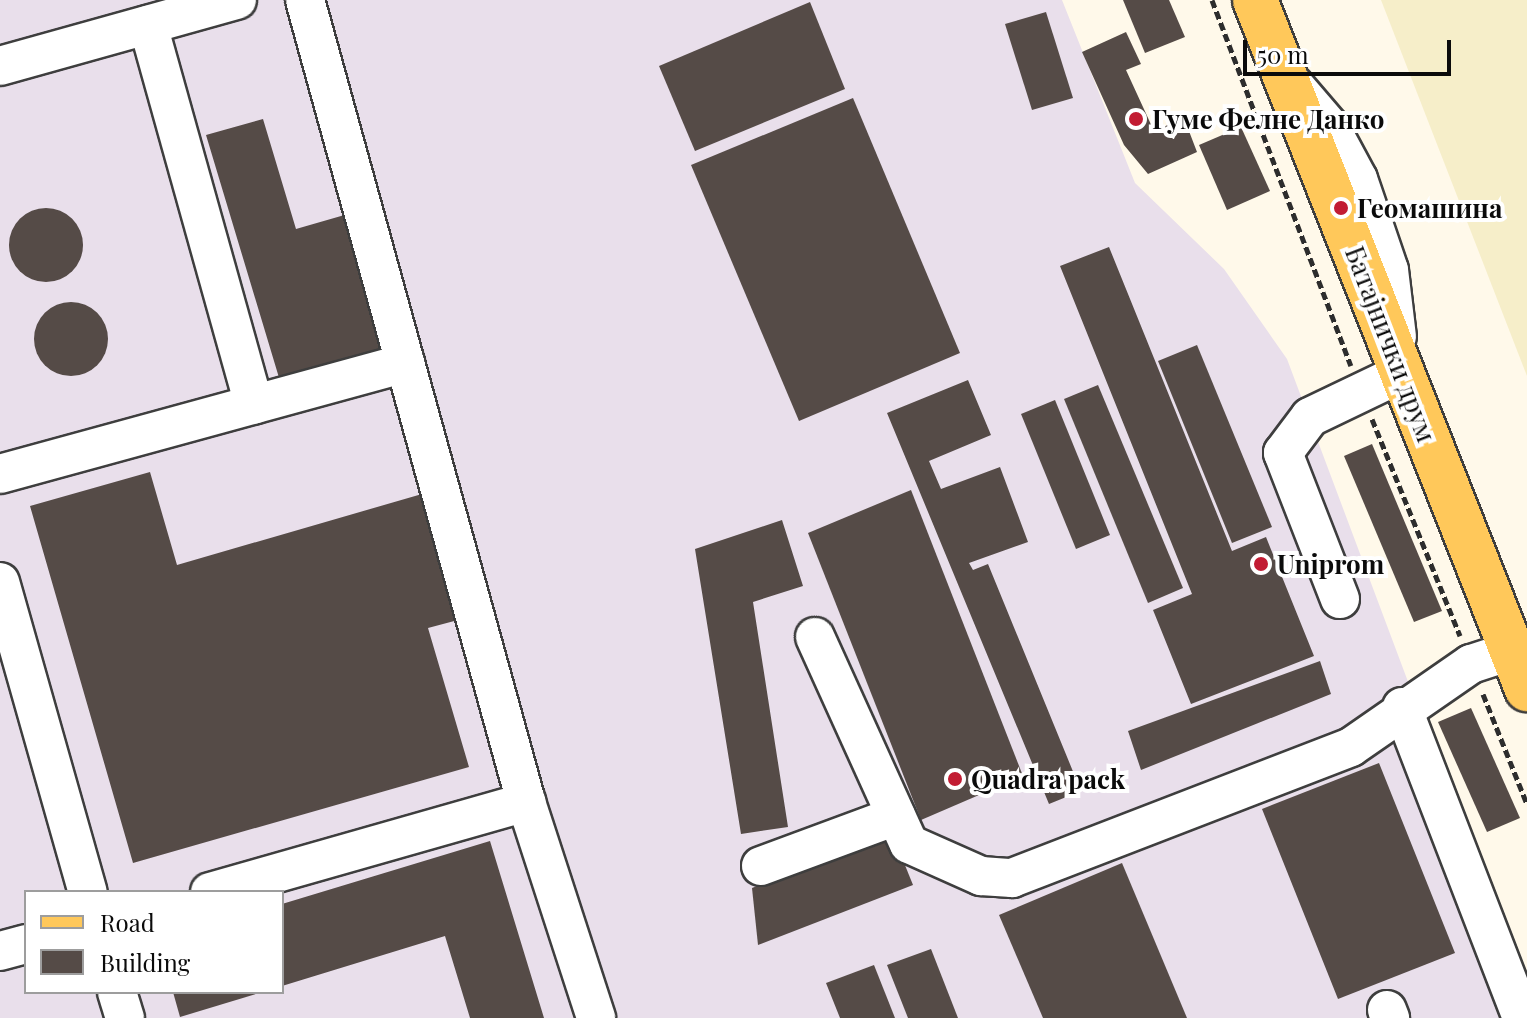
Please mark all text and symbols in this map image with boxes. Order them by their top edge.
scale bar [1247,24,1455,74]
text: 50 m [1257,38,1309,70]
place label: Гуме Фелне Данко [1152,103,1384,135]
marker: Гуме Фелне Данко [1127,110,1145,128]
place label: Геомашина [1357,192,1502,224]
marker: Геомашина [1332,199,1350,217]
street label: Батајнички друм [1339,242,1443,446]
place label: Uniprom [1277,548,1384,580]
marker: Uniprom [1252,555,1270,573]
place label: Quadra pack [971,763,1125,795]
marker: Quadra pack [946,770,964,788]
legend [24,890,284,994]
text: Road [100,906,155,938]
text: Building [100,946,190,978]

